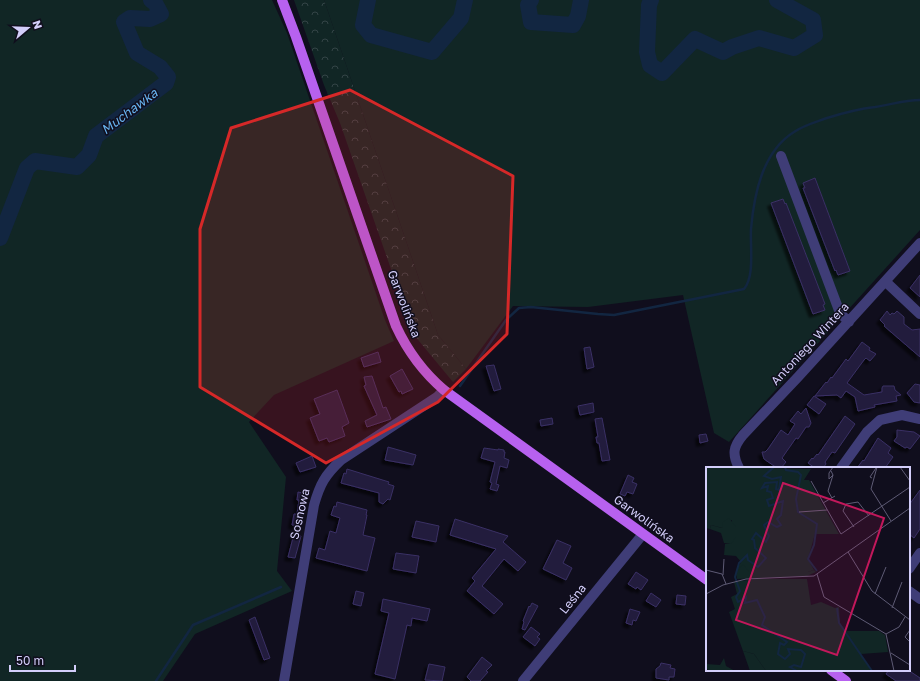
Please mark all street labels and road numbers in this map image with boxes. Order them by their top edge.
street label: Garwolińska [385,268,424,340]
street label: Antoniego Wintera [767,299,852,388]
street label: Sosnowa [286,487,313,541]
street label: Garwolińska [611,492,678,546]
street label: Leśna [556,581,589,617]

